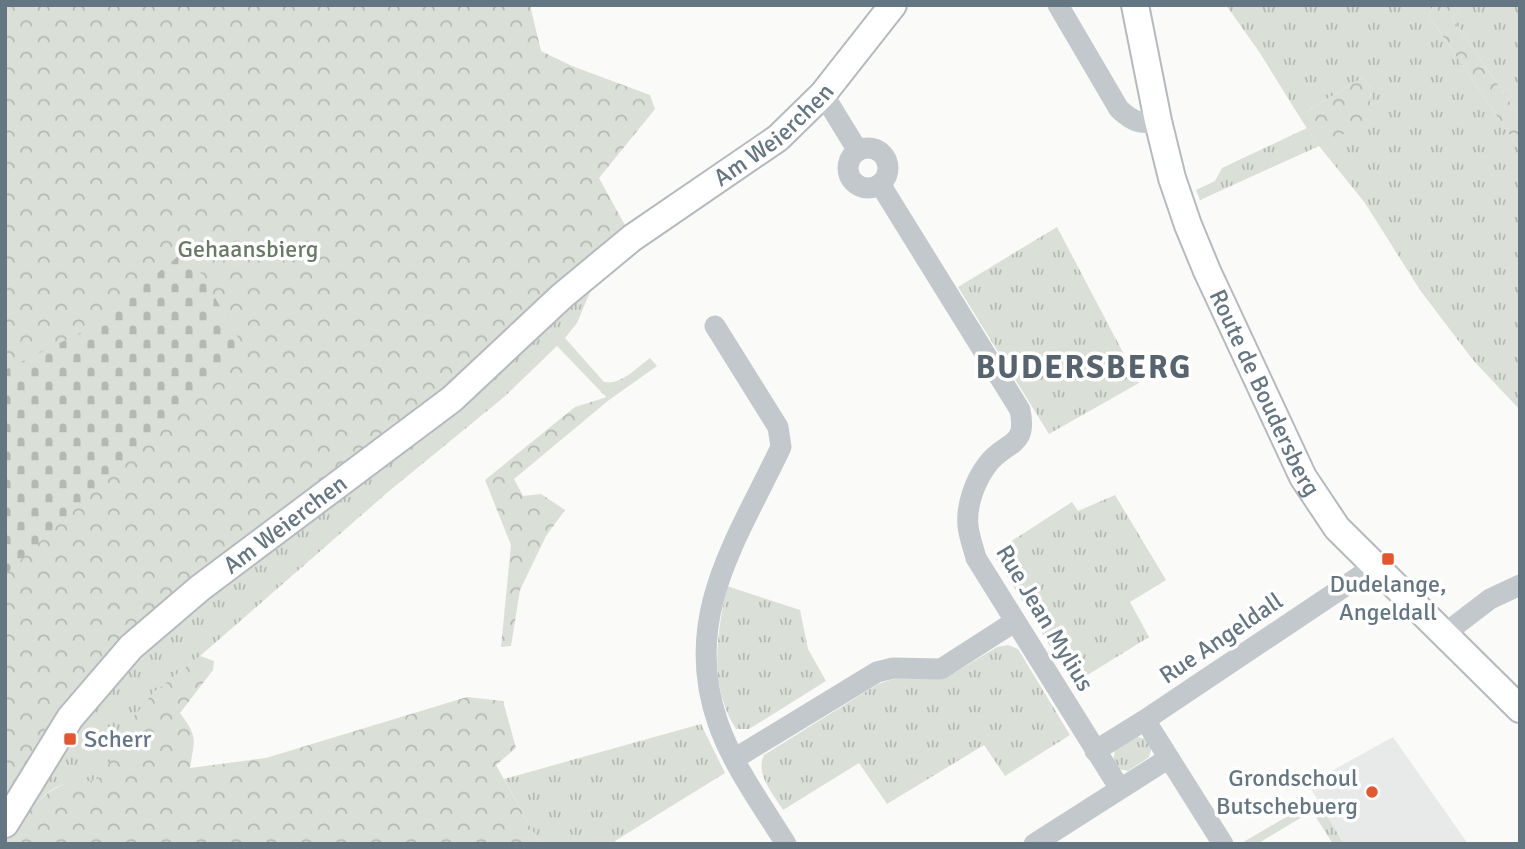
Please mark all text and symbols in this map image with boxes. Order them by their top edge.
street label: Am Weierchen [708,77,841,193]
park label: Gehaansbierg [178,234,318,264]
street label: Route de Boudersberg [1203,284,1327,502]
district label: BUDERSBERG [976,348,1192,387]
street label: Am Weierchen [217,468,353,580]
street label: Rue Jean Mylius [990,539,1100,697]
marker: Dudelange, Angeldall [1380,551,1396,567]
place label: Dudelange, Angeldall [1330,569,1446,627]
street label: Rue Angeldall [1154,586,1288,690]
place label: Scherr [84,724,152,754]
marker: Scherr [62,731,78,747]
place label: Grondschoul Butschebuerg [1216,763,1358,821]
marker: Grondschoul Butschebuerg [1364,784,1380,800]

